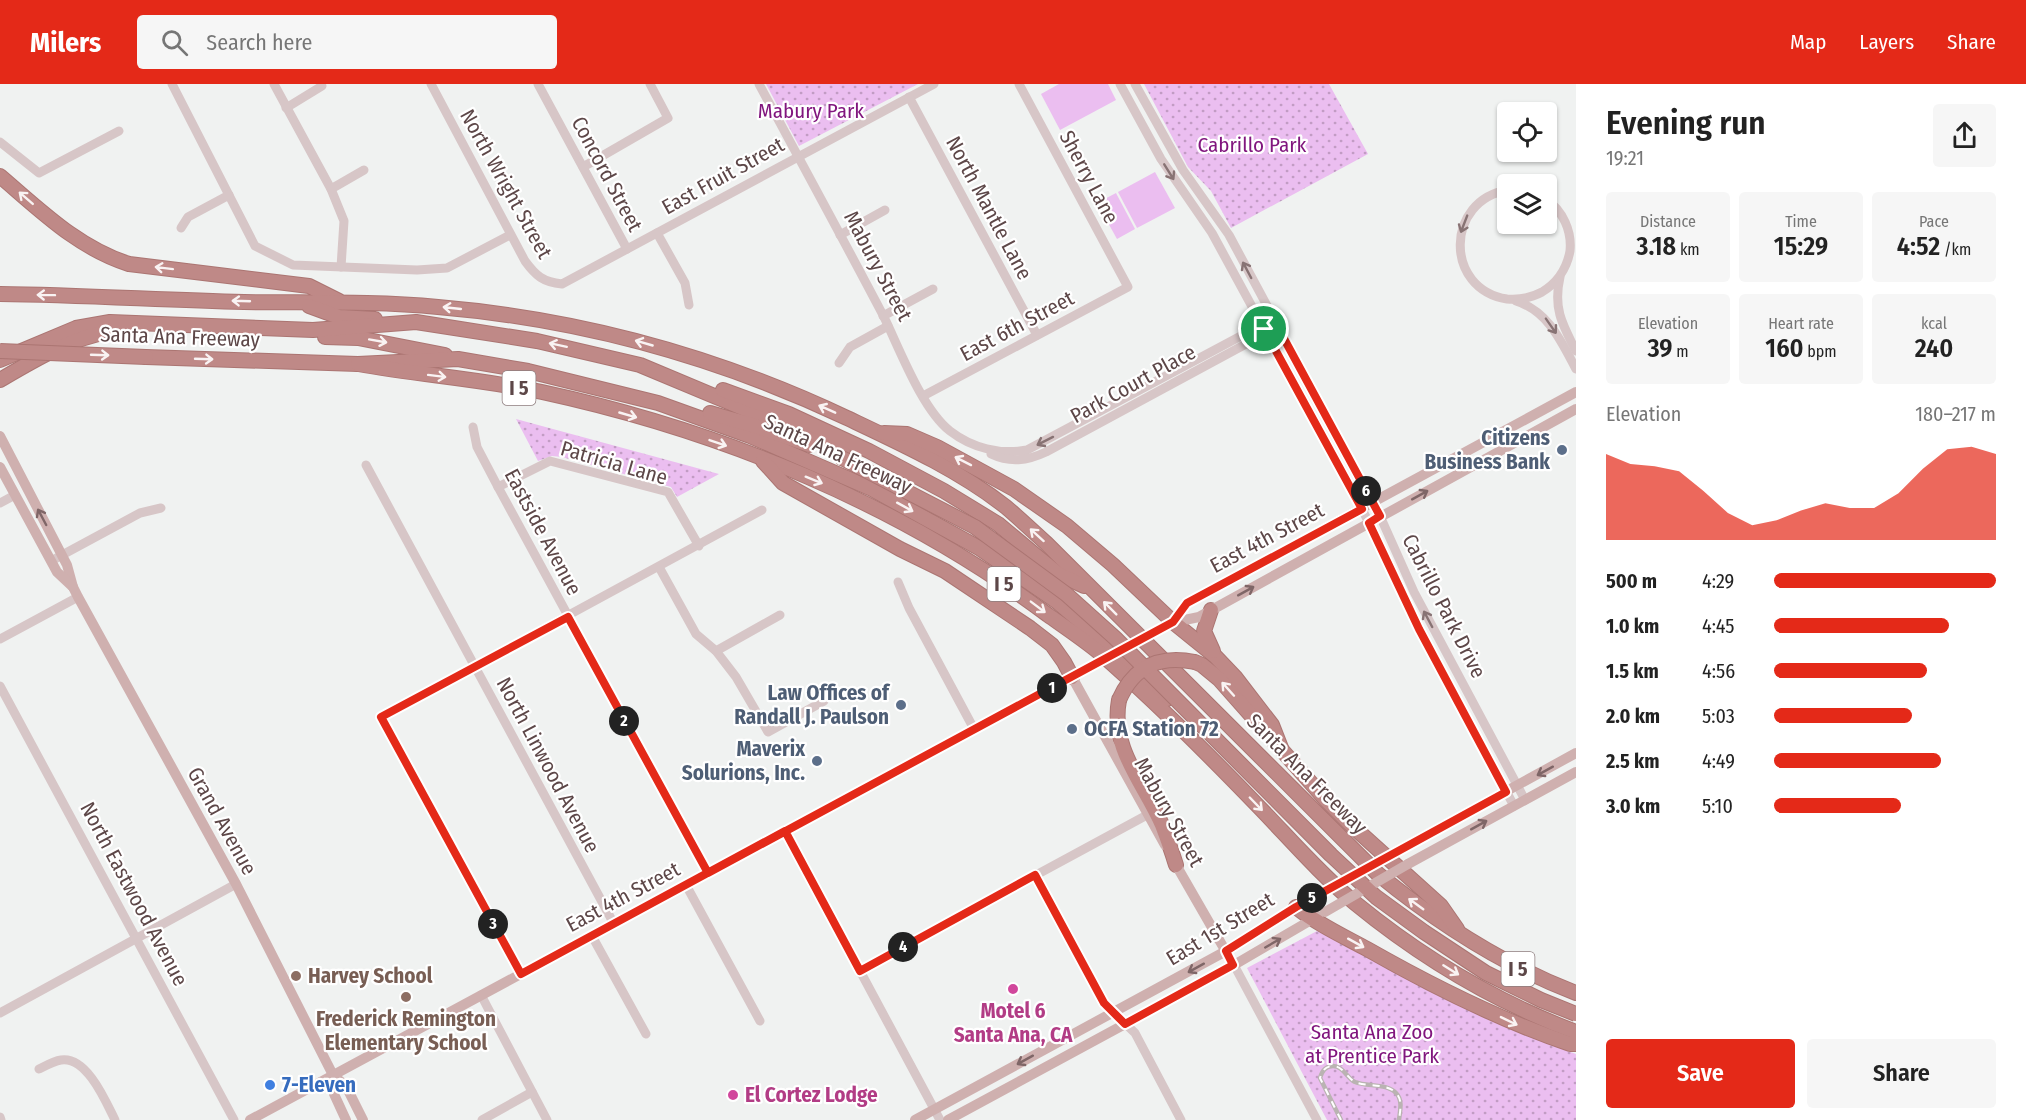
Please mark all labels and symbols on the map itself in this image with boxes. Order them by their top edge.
park label: Mabury Park [758,98,864,124]
street label: North Wright Street [454,105,558,263]
street label: Concord Street [566,112,648,236]
street label: Sherry Lane [1054,126,1124,228]
street label: East Fruit Street [657,132,789,220]
street label: North Mantle Lane [940,132,1038,284]
park label: Cabrillo Park [1198,132,1307,158]
one-way arrow [1163,163,1175,180]
one-way arrow [19,191,34,205]
street label: Mabury Street [838,207,918,325]
one-way arrow [1458,215,1469,233]
one-way arrow [1241,262,1253,280]
one-way arrow [155,263,174,274]
street label: East 6th Street [956,285,1079,367]
one-way arrow [36,289,56,301]
one-way arrow [231,296,251,307]
one-way arrow [442,302,462,313]
pin [1238,303,1289,354]
one-way arrow [1545,318,1557,334]
street label: Santa Ana Freeway [100,321,261,353]
one-way arrow [367,336,387,347]
one-way arrow [634,337,653,348]
one-way arrow [549,339,568,350]
street label: Park Court Place [1066,339,1200,429]
one-way arrow [90,349,110,360]
one-way arrow [194,353,214,364]
one-way arrow [426,371,446,382]
road number: I 5 [502,371,536,405]
one-way arrow [818,402,836,414]
street label: Santa Ana Freeway [760,408,916,500]
one-way arrow [618,410,637,421]
place label: Citizens Business Bank [1425,425,1550,475]
street label: Patricia Lane [558,435,670,491]
one-way arrow [1036,436,1054,447]
one-way arrow [708,439,727,450]
marker: Citizens Business Bank [1555,443,1569,457]
one-way arrow [954,454,972,466]
street label: Eastside Avenue [499,464,587,600]
one-way arrow [804,475,822,486]
pin: 6 [1351,476,1381,506]
one-way arrow [1411,489,1428,501]
street label: East 4th Street [1206,497,1328,579]
one-way arrow [896,502,914,513]
one-way arrow [36,509,47,527]
one-way arrow [1029,528,1044,542]
street label: Cabrillo Park Drive [1397,530,1491,682]
road number: I 5 [988,567,1020,601]
one-way arrow [1236,585,1254,596]
one-way arrow [1029,600,1045,613]
one-way arrow [1103,600,1118,615]
one-way arrow [1422,610,1433,628]
street label: North Linwood Avenue [491,673,605,857]
pin: 1 [1037,673,1067,703]
place label: Law Offices of Randall J. Paulson [734,680,891,730]
one-way arrow [1221,682,1235,697]
marker: Law Offices of Randall J. Paulson [894,698,908,712]
pin: 2 [609,706,639,736]
street label: Santa Ana Freeway [1241,708,1373,840]
place label: OCFA Station 72 [1084,716,1219,742]
marker: OCFA Station 72 [1065,722,1079,736]
place label: Maverix Solurions, Inc. [682,736,806,786]
street label: Mabury Street [1128,753,1210,871]
marker: Maverix Solurions, Inc. [810,754,824,768]
street label: Grand Avenue [182,762,262,880]
one-way arrow [1537,765,1554,777]
one-way arrow [1248,796,1263,811]
street label: North Eastwood Avenue [74,798,194,990]
one-way arrow [1470,819,1487,831]
street label: East 4th Street [562,856,684,938]
pin: 5 [1297,883,1327,913]
street label: East 1st Street [1161,887,1279,971]
one-way arrow [1409,898,1425,910]
pin: 3 [478,909,508,939]
pin: 4 [888,932,918,962]
one-way arrow [1264,936,1281,948]
one-way arrow [1347,938,1364,950]
road number: I 5 [1502,952,1534,986]
place label: Harvey School [308,963,433,989]
one-way arrow [1187,963,1205,974]
one-way arrow [1442,965,1459,977]
marker: Harvey School [289,969,303,983]
marker: Motel 6 Santa Ana, CA [1006,982,1020,996]
marker: Frederick Remington Elementary School [399,990,413,1004]
place label: Motel 6 Santa Ana, CA [954,998,1073,1048]
place label: Frederick Remington Elementary School [316,1006,496,1056]
one-way arrow [1499,1016,1517,1027]
park label: Santa Ana Zoo at Prentice Park [1305,1019,1439,1069]
one-way arrow [1017,1055,1035,1066]
place label: 7-Eleven [282,1072,356,1098]
marker: 7-Eleven [263,1078,277,1092]
place label: El Cortez Lodge [745,1082,878,1108]
marker: El Cortez Lodge [726,1088,740,1102]

